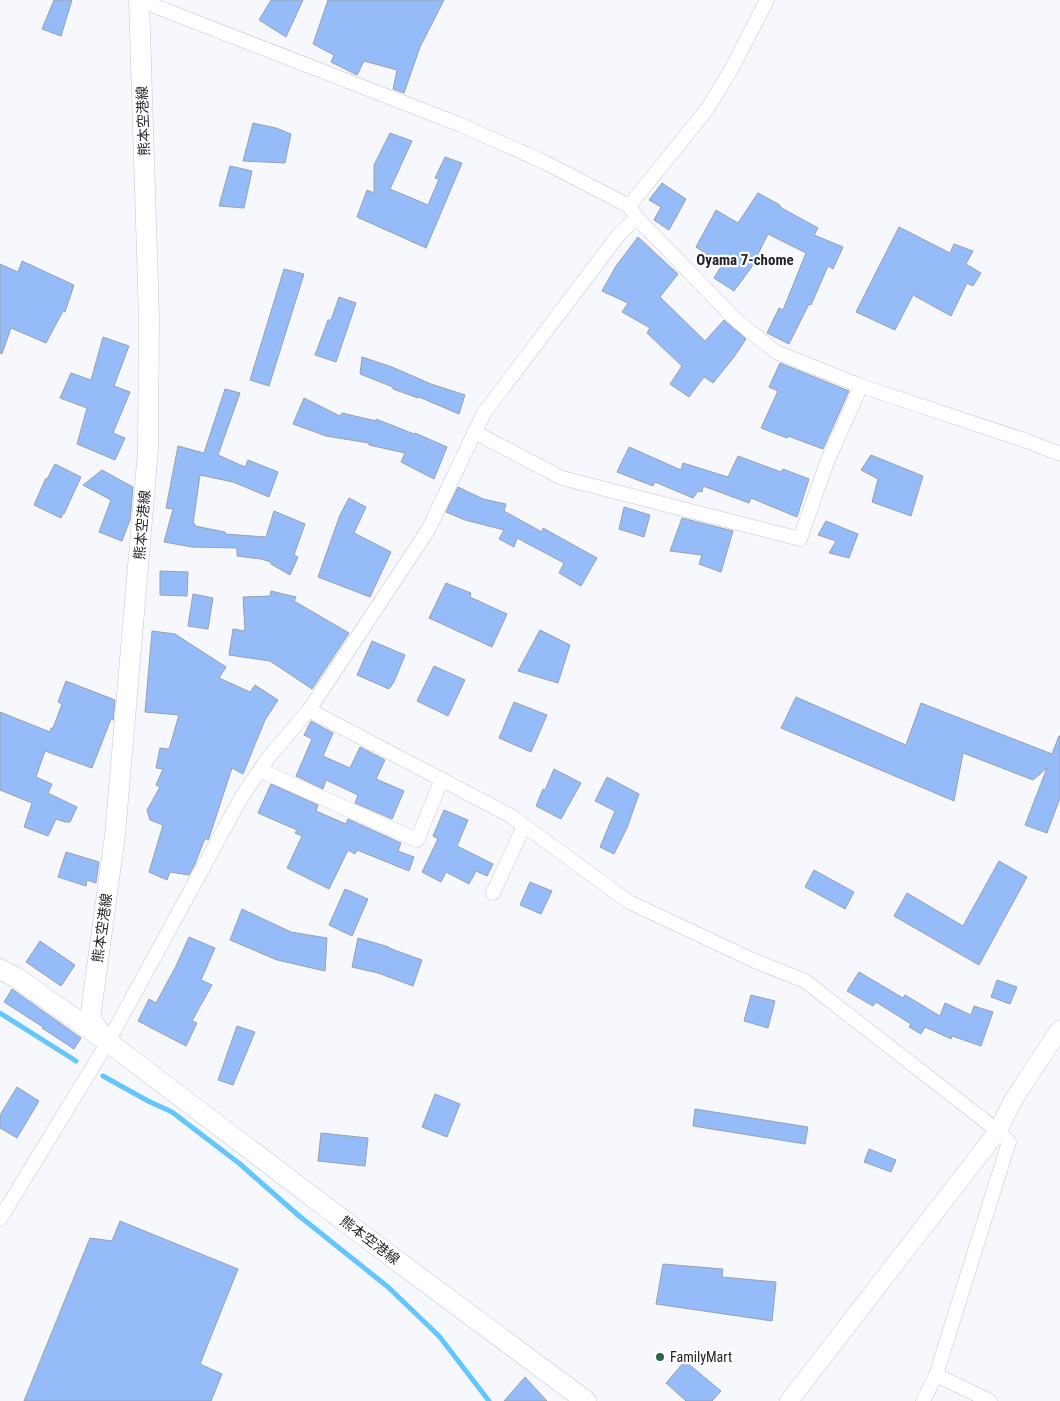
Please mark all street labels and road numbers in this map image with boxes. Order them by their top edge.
street label: 熊本空港線 [134,86,152,156]
street label: 熊本空港線 [131,489,153,561]
street label: 熊本空港線 [89,892,115,964]
street label: 熊本空港線 [337,1213,403,1267]

